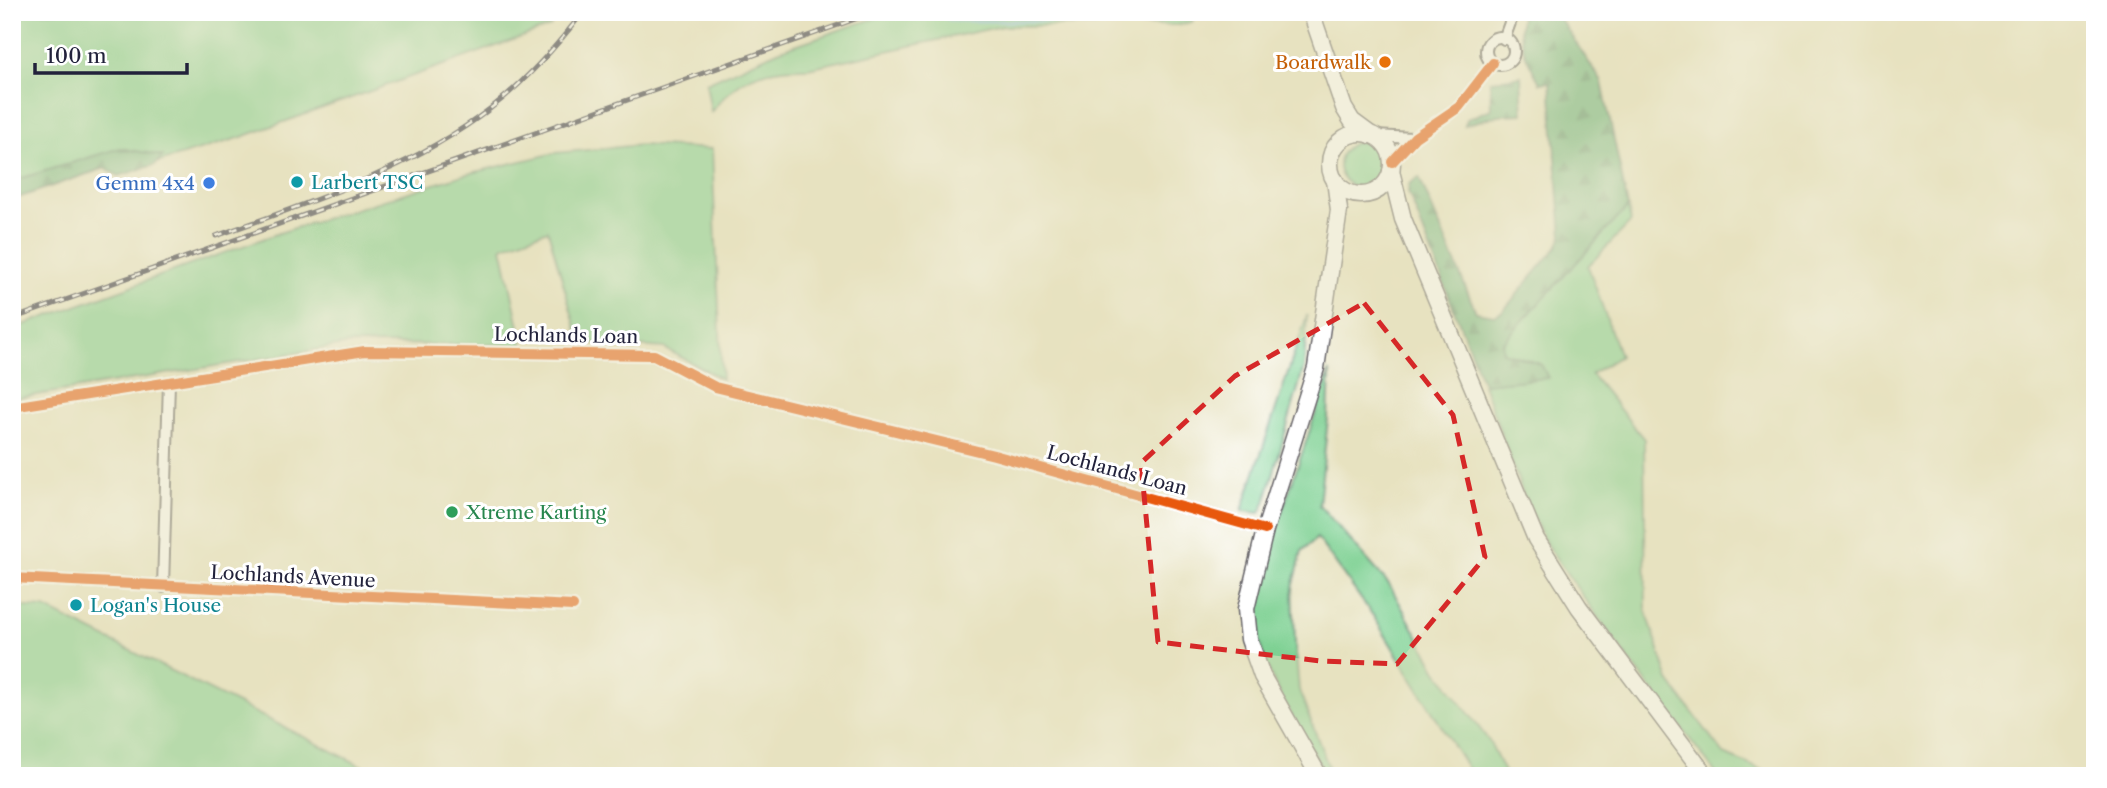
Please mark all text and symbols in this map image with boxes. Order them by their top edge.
scale bar [35,32,187,76]
text: 100 m [46,43,107,68]
place label: Boardwalk [1275,51,1372,74]
marker: Boardwalk [1377,54,1393,70]
place label: Larbert TSC [311,171,423,194]
place label: Gemm 4x4 [96,172,195,195]
marker: Larbert TSC [289,174,305,190]
marker: Gemm 4x4 [201,175,217,191]
street label: Lochlands Loan [494,323,638,348]
street label: Lochlands Loan [1044,441,1190,500]
place label: Xtreme Karting [465,501,607,524]
marker: Xtreme Karting [444,504,460,520]
street label: Lochlands Avenue [210,561,376,592]
place label: Logan's House [90,594,221,617]
marker: Logan's House [68,597,84,613]

